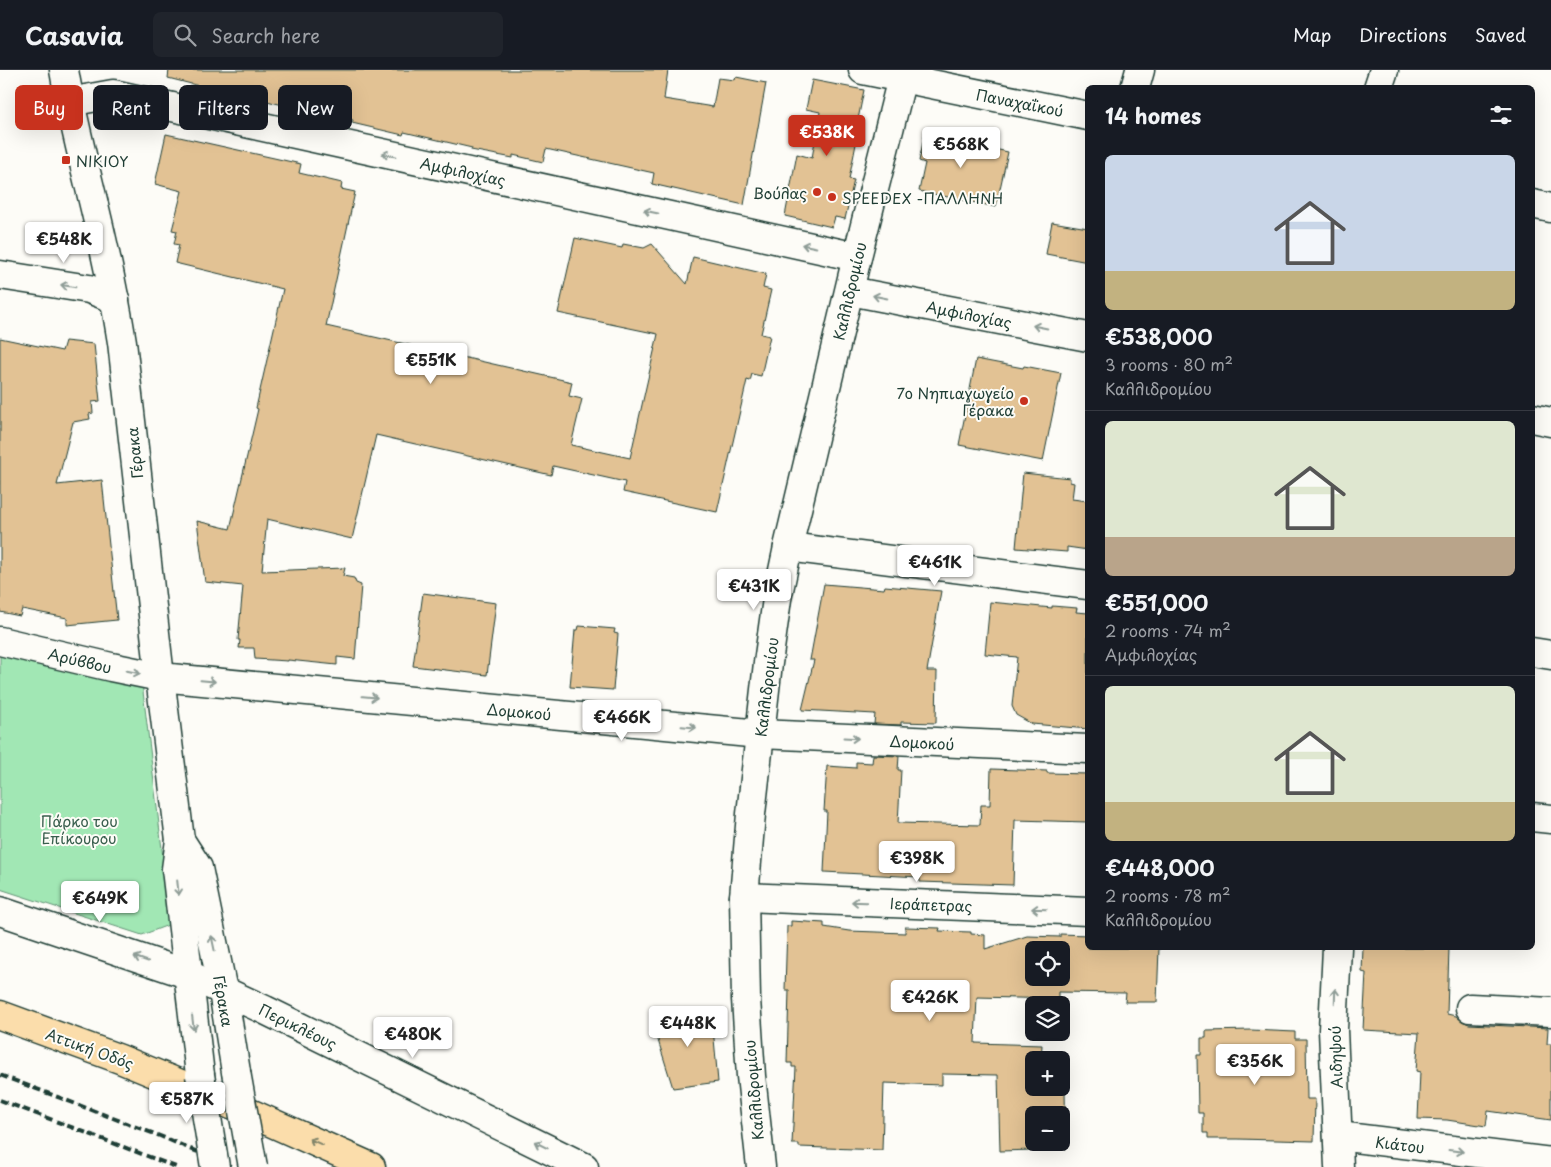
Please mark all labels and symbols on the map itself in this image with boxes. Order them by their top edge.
street label: Παναχαΐκού [974,82,1066,122]
pin: €538K [792,114,862,157]
pin: €568K [926,126,996,169]
place label: ΝΙΚΙΟΥ [76,149,128,172]
one-way arrow [382,150,398,159]
street label: Αμφιλοχίας [418,151,508,191]
marker: ΝΙΚΙΟΥ [60,154,72,166]
place label: Βούλας [753,181,807,204]
marker: Βούλας [811,186,823,198]
place label: SPEEDEX -ΠΑΛΛΗΝΗ [842,186,1003,209]
marker: SPEEDEX -ΠΑΛΛΗΝΗ [826,191,838,203]
one-way arrow [643,207,659,216]
pin: €548K [29,222,99,264]
street label: Καλλιδρομίου [827,240,871,342]
one-way arrow [802,241,818,251]
one-way arrow [61,280,77,290]
one-way arrow [872,291,888,301]
street label: Αμφιλοχίας [924,294,1014,334]
one-way arrow [1032,322,1048,332]
pin: €551K [396,342,466,385]
place label: 7ο Νηπιαγωγείο Γέρακα [897,381,1014,421]
marker: 7ο Νηπιαγωγείο Γέρακα [1018,395,1030,407]
street label: Γέρακα [120,426,148,480]
pin: €461K [900,544,970,587]
pin: €431K [719,568,789,611]
street label: Καλλιδρομίου [748,636,784,738]
street label: Αρύββου [46,641,114,679]
one-way arrow [124,667,140,677]
one-way arrow [200,677,216,686]
one-way arrow [362,692,378,702]
street label: Δομοκού [486,697,552,725]
pin: €466K [587,700,657,742]
one-way arrow [681,722,697,732]
street label: Δομοκού [889,729,955,755]
one-way arrow [843,734,859,743]
park label: Πάρκο του Επίκουρου [40,809,118,849]
pin: €398K [882,840,952,883]
pin: €649K [65,880,135,923]
one-way arrow [173,880,183,896]
street label: Ιεράπετρας [889,891,973,917]
one-way arrow [851,897,867,906]
one-way arrow [1031,904,1048,914]
one-way arrow [208,935,218,951]
one-way arrow [134,954,149,963]
street label: Γέρακα [208,973,240,1029]
pin: €426K [895,980,965,1022]
one-way arrow [1330,988,1339,1004]
street label: Περικλέους [255,997,341,1055]
pin: €448K [653,1006,723,1048]
one-way arrow [188,1015,198,1031]
pin: €480K [378,1016,448,1059]
street label: Αττική Οδός [43,1021,137,1075]
street label: Αιδηψού [1322,1025,1348,1089]
street label: Καλλιδρομίου [737,1039,769,1141]
pin: €356K [1220,1044,1290,1086]
pin: €587K [152,1082,222,1124]
street label: Κιάτου [1374,1130,1426,1158]
one-way arrow [309,1136,324,1146]
one-way arrow [534,1140,549,1150]
one-way arrow [1448,1146,1464,1156]

